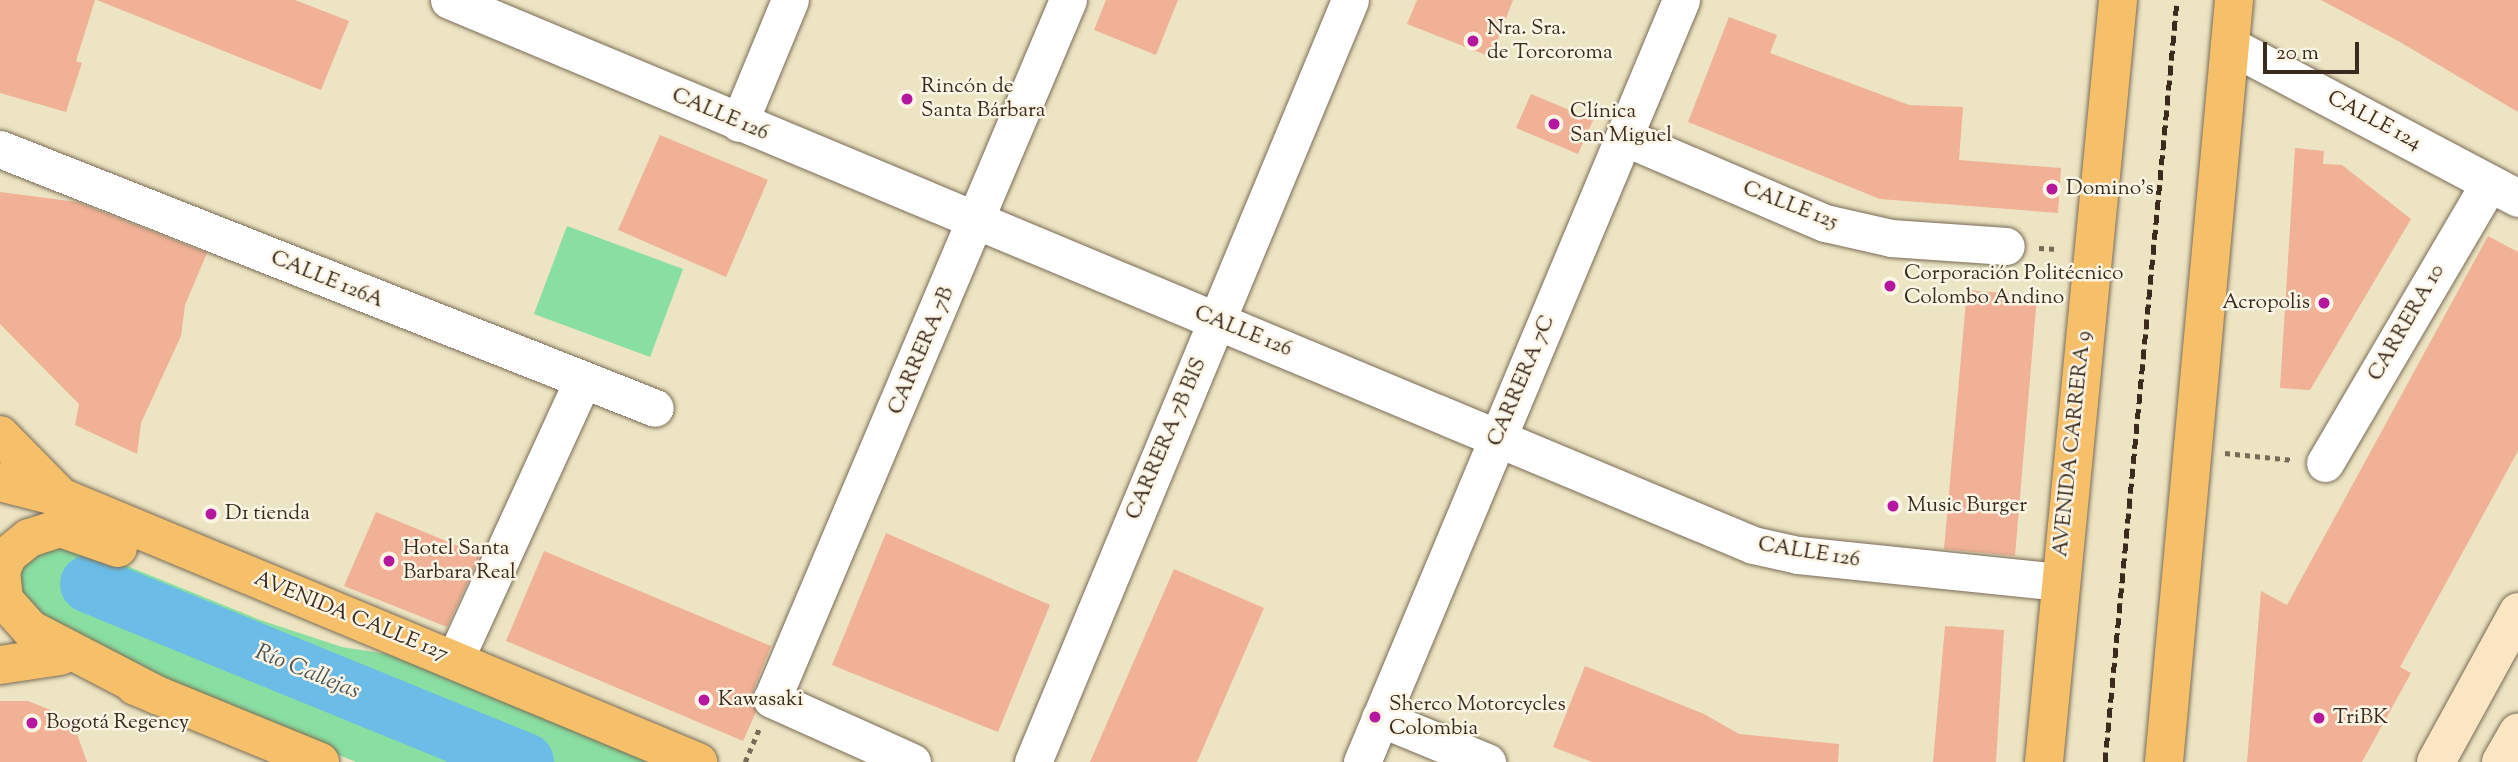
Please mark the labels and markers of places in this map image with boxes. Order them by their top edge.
place label: Nra. Sra. de Torcoroma [1487,16,1613,66]
marker: Nra. Sra. de Torcoroma [1465,33,1481,49]
place label: Rincón de Santa Bárbara [921,74,1045,124]
marker: Rincón de Santa Bárbara [899,91,915,107]
place label: Clínica San Miguel [1570,99,1672,149]
marker: Clínica San Miguel [1544,114,1564,134]
place label: Domino's [2066,176,2154,202]
marker: Domino's [2044,181,2060,197]
place label: Corporación Politécnico Colombo Andino [1904,261,2124,311]
marker: Corporación Politécnico Colombo Andino [1882,278,1898,294]
place label: Acropolis [2222,290,2310,316]
marker: Acropolis [2316,295,2332,311]
place label: Music Burger [1907,493,2027,519]
marker: Music Burger [1885,498,1901,514]
place label: D1 tienda [225,501,310,527]
marker: D1 tienda [203,506,219,522]
place label: Hotel Santa Barbara Real [403,536,516,586]
marker: Hotel Santa Barbara Real [381,553,397,569]
place label: Kawasaki [718,687,803,713]
marker: Kawasaki [696,692,712,708]
place label: Sherco Motorcycles Colombia [1389,692,1566,742]
place label: TriBK [2333,705,2388,731]
marker: Sherco Motorcycles Colombia [1367,709,1383,725]
place label: Bogotá Regency [46,710,189,736]
marker: TriBK [2311,710,2327,726]
marker: Bogotá Regency [24,715,40,731]

